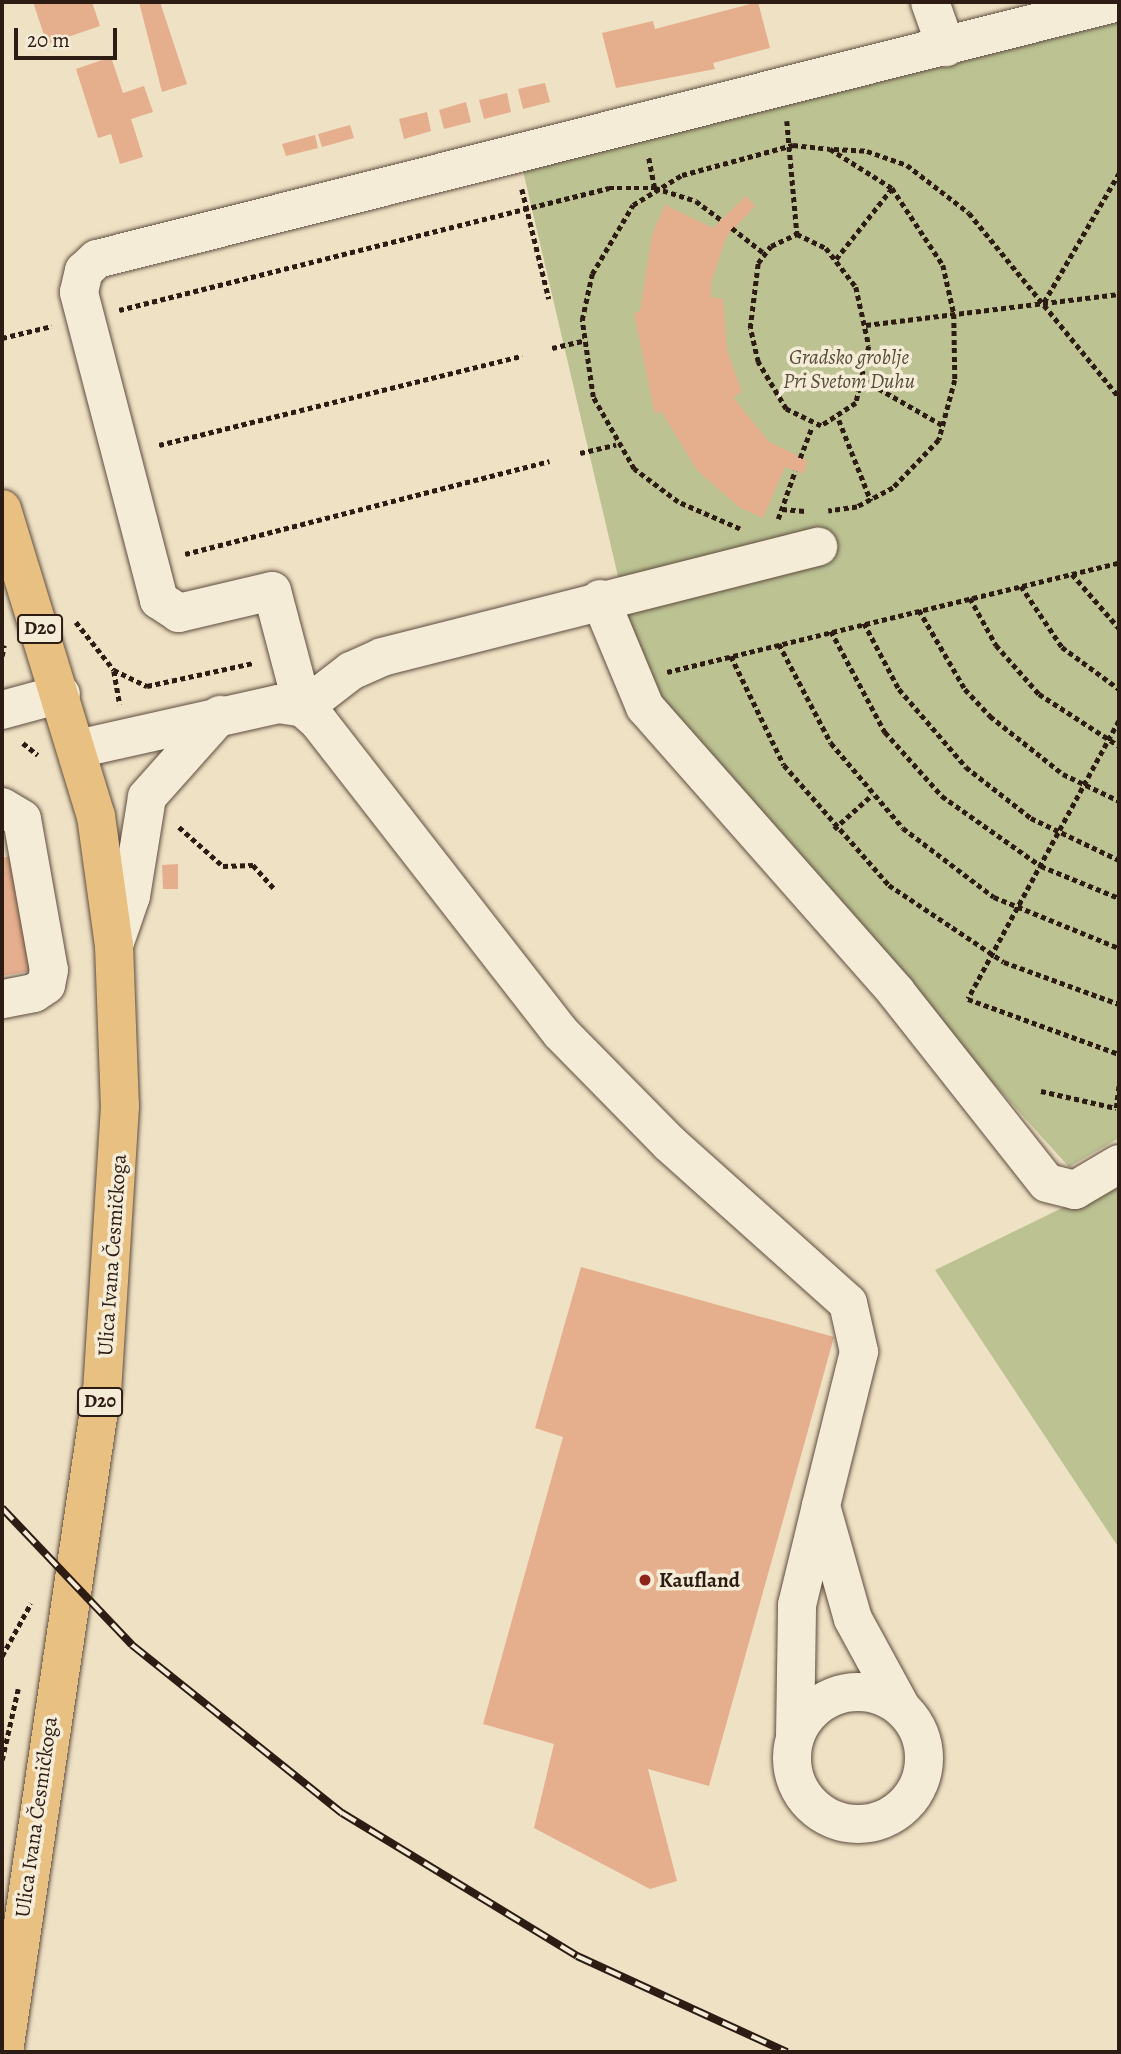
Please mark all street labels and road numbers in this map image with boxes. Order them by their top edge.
road number: D20 [16,614,64,644]
street label: Ulica Ivana Česmičkoga [92,1153,132,1357]
road number: D20 [76,1386,124,1418]
street label: Ulica Ivana Česmičkoga [9,1715,63,1919]

